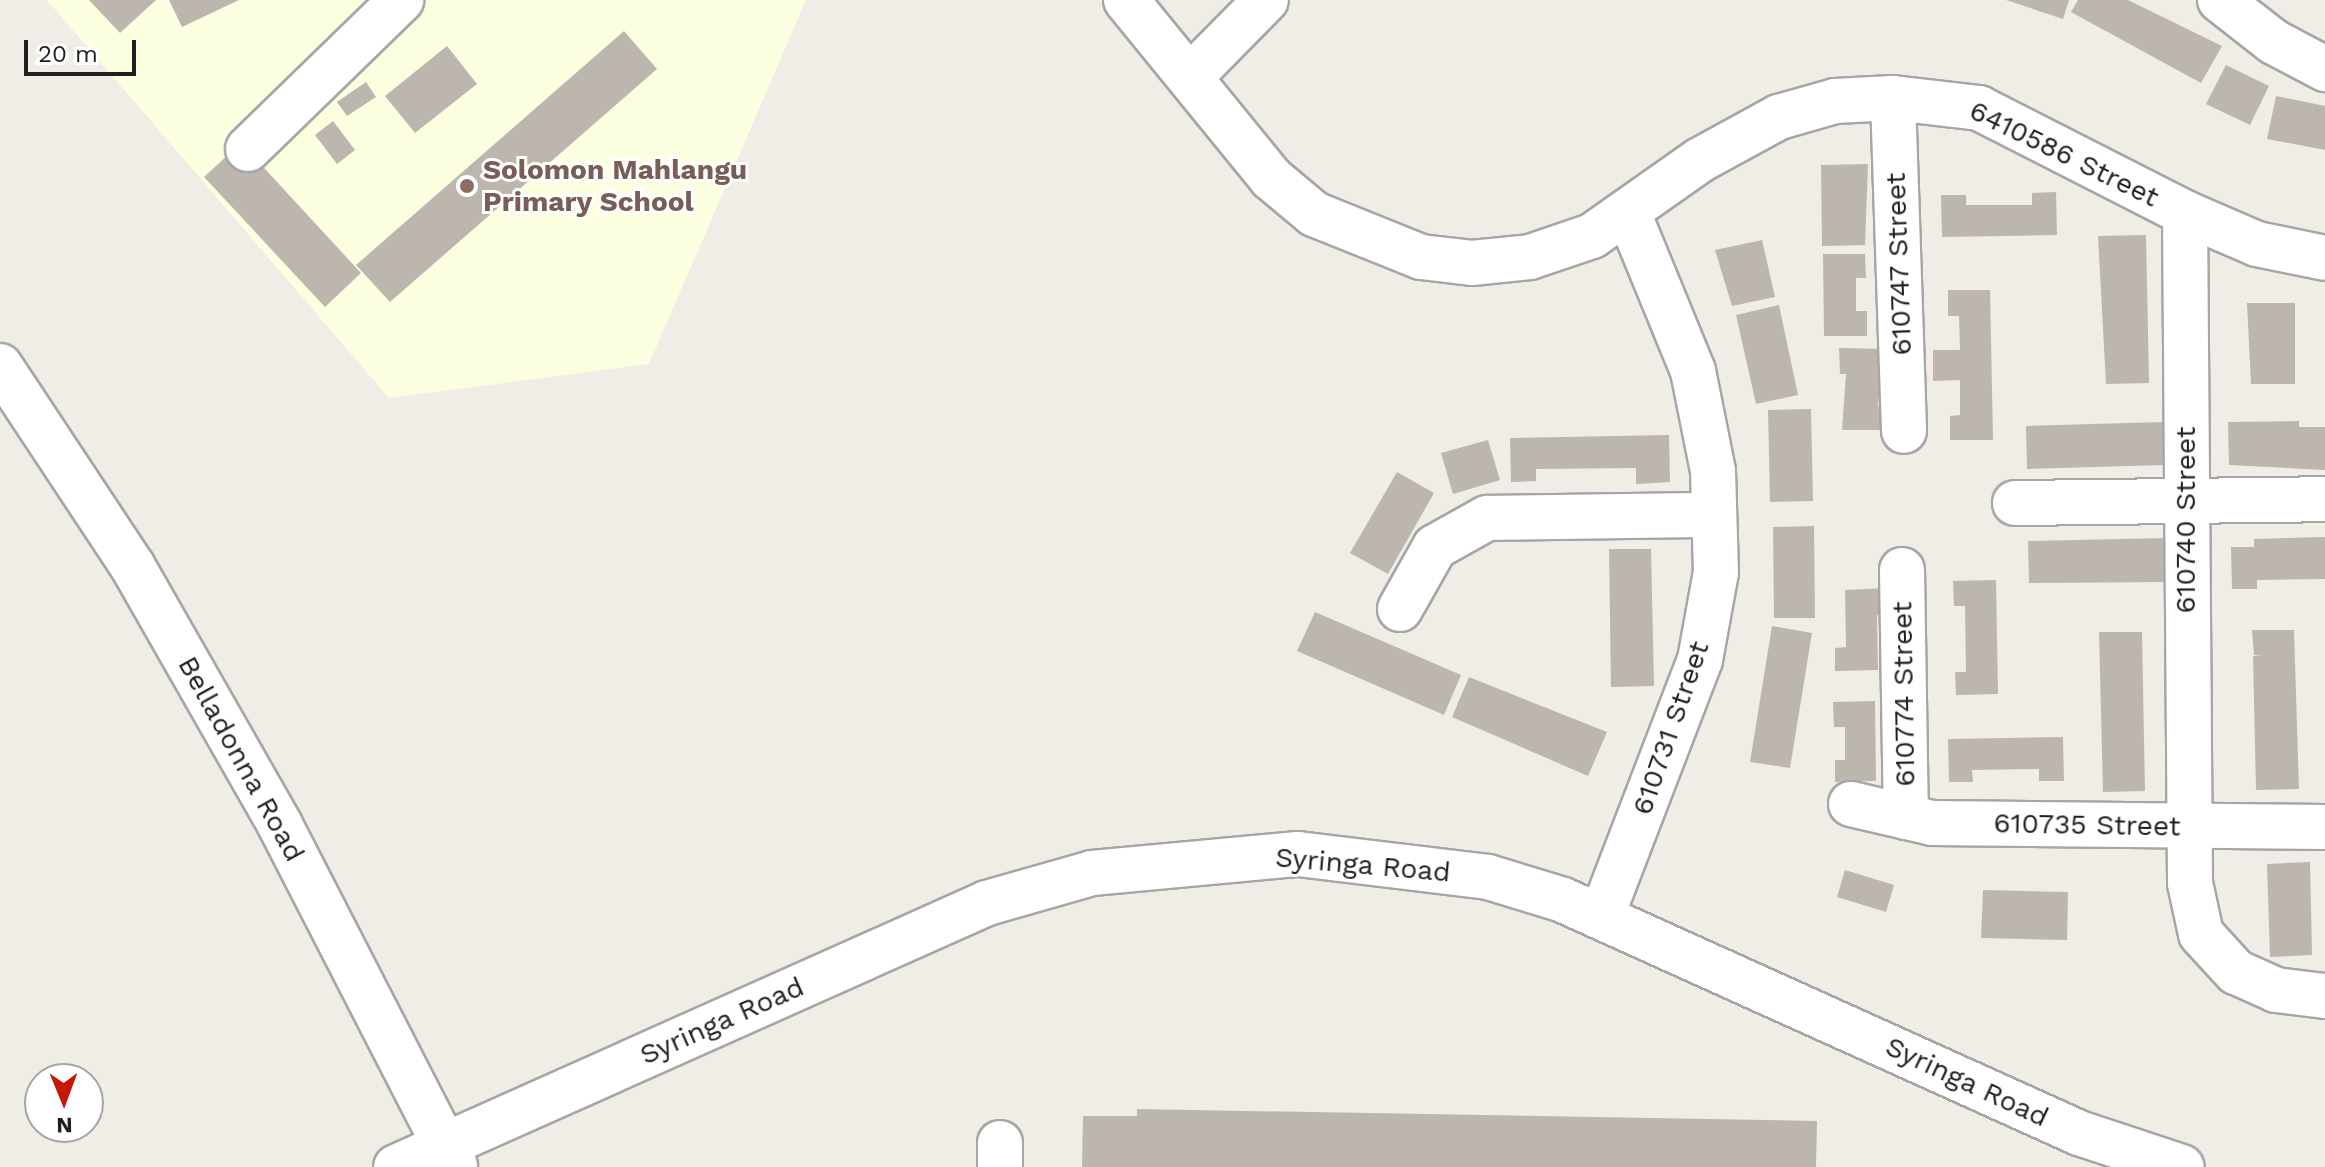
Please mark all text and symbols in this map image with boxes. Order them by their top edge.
scale bar [28,24,140,74]
text: 20 m [38,40,98,68]
street label: 6410586 Street [1964,94,2164,214]
place label: Solomon Mahlangu Primary School [483,153,747,219]
street label: 610747 Street [1879,172,1919,356]
marker: Solomon Mahlangu Primary School [458,177,476,195]
street label: 610740 Street [2169,427,2203,613]
street label: 610774 Street [1886,601,1922,787]
street label: 610731 Street [1626,637,1716,819]
street label: Belladonna Road [171,650,311,868]
street label: 610735 Street [1993,807,2181,843]
street label: Syringa Road [1274,841,1452,889]
street label: Syringa Road [635,970,809,1072]
street label: Syringa Road [1880,1029,2054,1135]
north arrow [24,1063,104,1143]
text: N [56,1113,73,1138]

